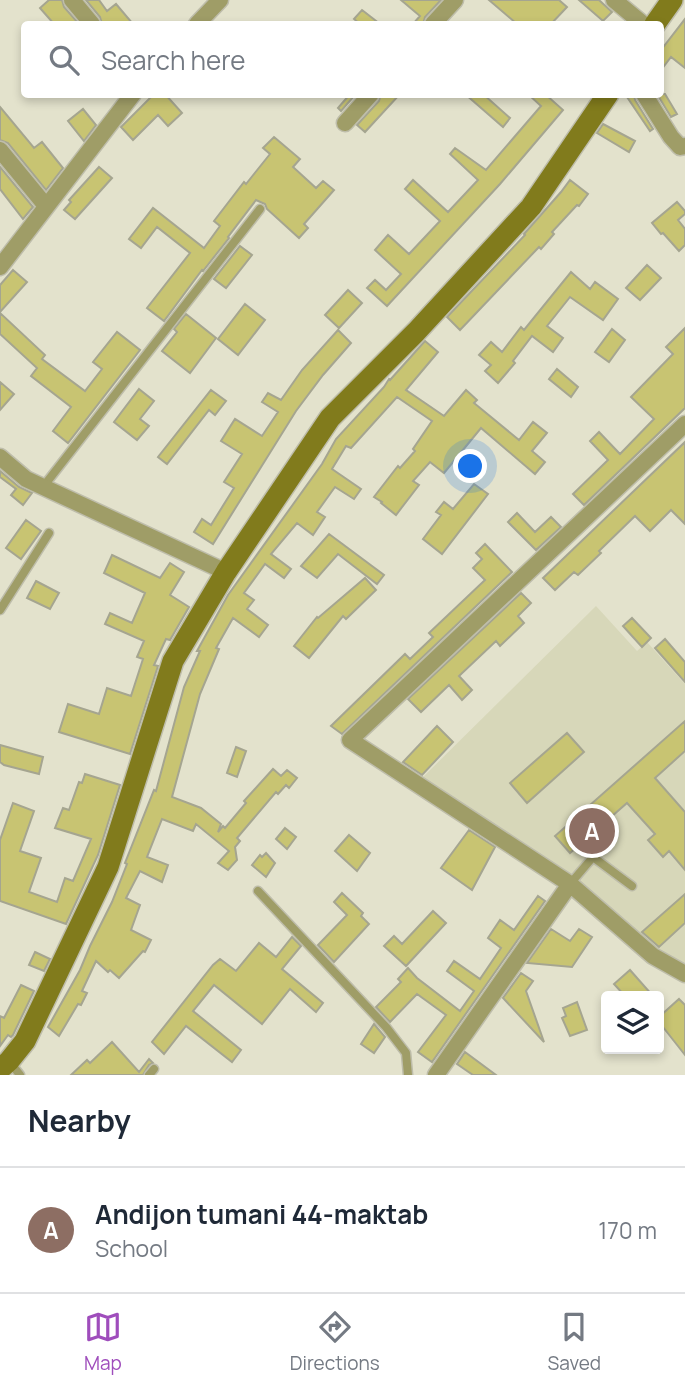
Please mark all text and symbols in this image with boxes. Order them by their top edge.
search box [21,21,664,98]
icon: search [45,41,83,79]
text: Search here [101,42,246,78]
your location [453,449,487,483]
pin: A [569,805,615,857]
map controls [601,991,664,1054]
button: layers [601,991,664,1054]
text: Nearby [28,1100,131,1141]
text: Andijon tumani 44-maktab [95,1196,428,1232]
text: A [43,1214,59,1246]
text: 170 m [598,1214,657,1246]
text: School [95,1232,168,1264]
tab: Map [84,1308,122,1376]
tab: Directions [290,1308,380,1376]
tab: Saved [548,1308,601,1376]

